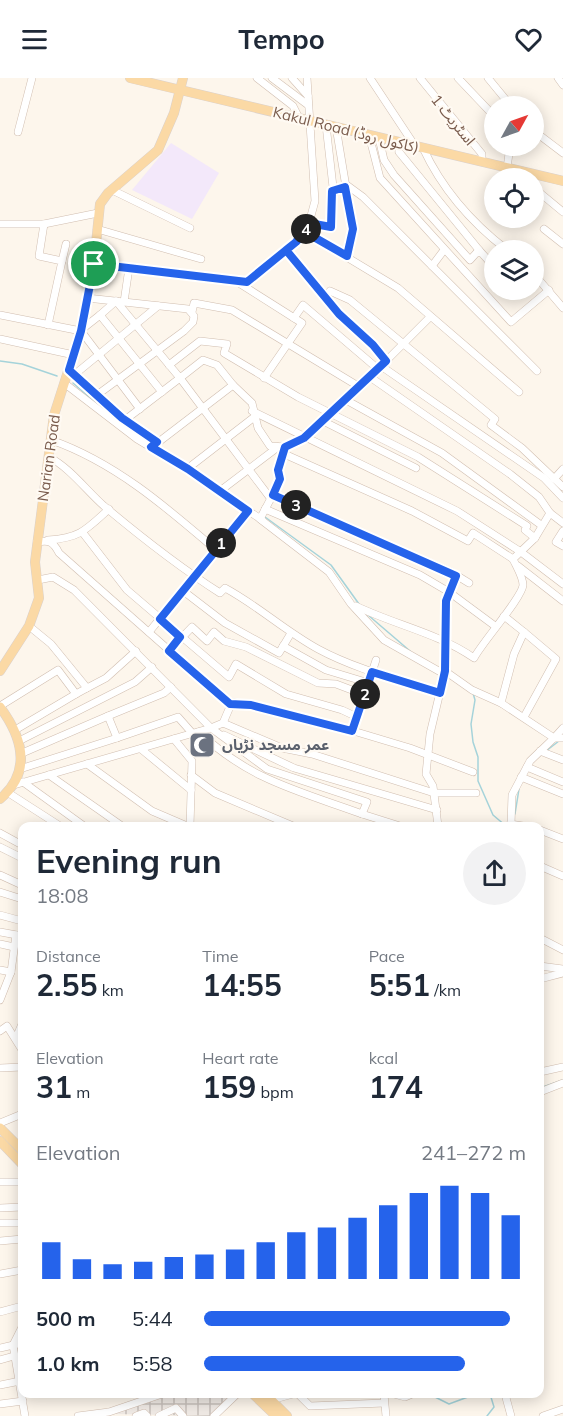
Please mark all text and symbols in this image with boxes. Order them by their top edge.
text: Tempo [238,22,325,56]
icon: menu [18,23,51,56]
icon: heart [512,23,545,56]
street label: اسٹریٹ 1 [427,90,480,149]
north arrow [484,96,544,156]
map controls [484,96,544,300]
street label: Kakul Road (کاکول روڈ) [271,102,421,157]
button: locate [484,168,544,228]
pin: 4 [291,214,321,244]
text: 4 [301,219,311,239]
pin [68,238,119,289]
button: layers [484,240,544,300]
icon: arrive [77,247,110,280]
street label: Narian Road [33,413,64,503]
pin: 3 [281,490,311,520]
text: 3 [291,495,301,515]
pin: 1 [206,528,236,558]
text: 1 [216,533,226,553]
pin: 2 [350,679,380,709]
text: 2 [360,684,370,704]
mosque icon: عمر مسجد نڑیاں [187,730,217,760]
place label: عمر مسجد نڑیاں [222,735,329,754]
text: Evening run [36,840,222,881]
button: share [463,842,526,905]
text: 18:08 [36,883,89,908]
text: Distance [36,946,101,966]
text: Time [202,946,239,966]
text: Pace [369,946,405,966]
text: 2.55 [36,966,97,1004]
text: 14:55 [202,966,282,1004]
text: 5:51 [369,966,430,1004]
text: km [97,980,124,1000]
text: /km [430,980,461,1000]
text: Elevation [36,1048,104,1068]
text: Heart rate [202,1048,278,1068]
text: kcal [369,1048,398,1068]
text: 31 [36,1068,72,1106]
text: 159 [202,1068,256,1106]
text: 174 [369,1068,423,1106]
text: m [72,1082,90,1102]
text: bpm [256,1082,294,1102]
text: Elevation [36,1140,121,1165]
text: 241–272 m [421,1140,526,1165]
text: 500 m [36,1306,95,1331]
text: 5:44 [132,1306,173,1331]
text: 1.0 km [36,1351,99,1376]
text: 5:58 [132,1351,173,1376]

